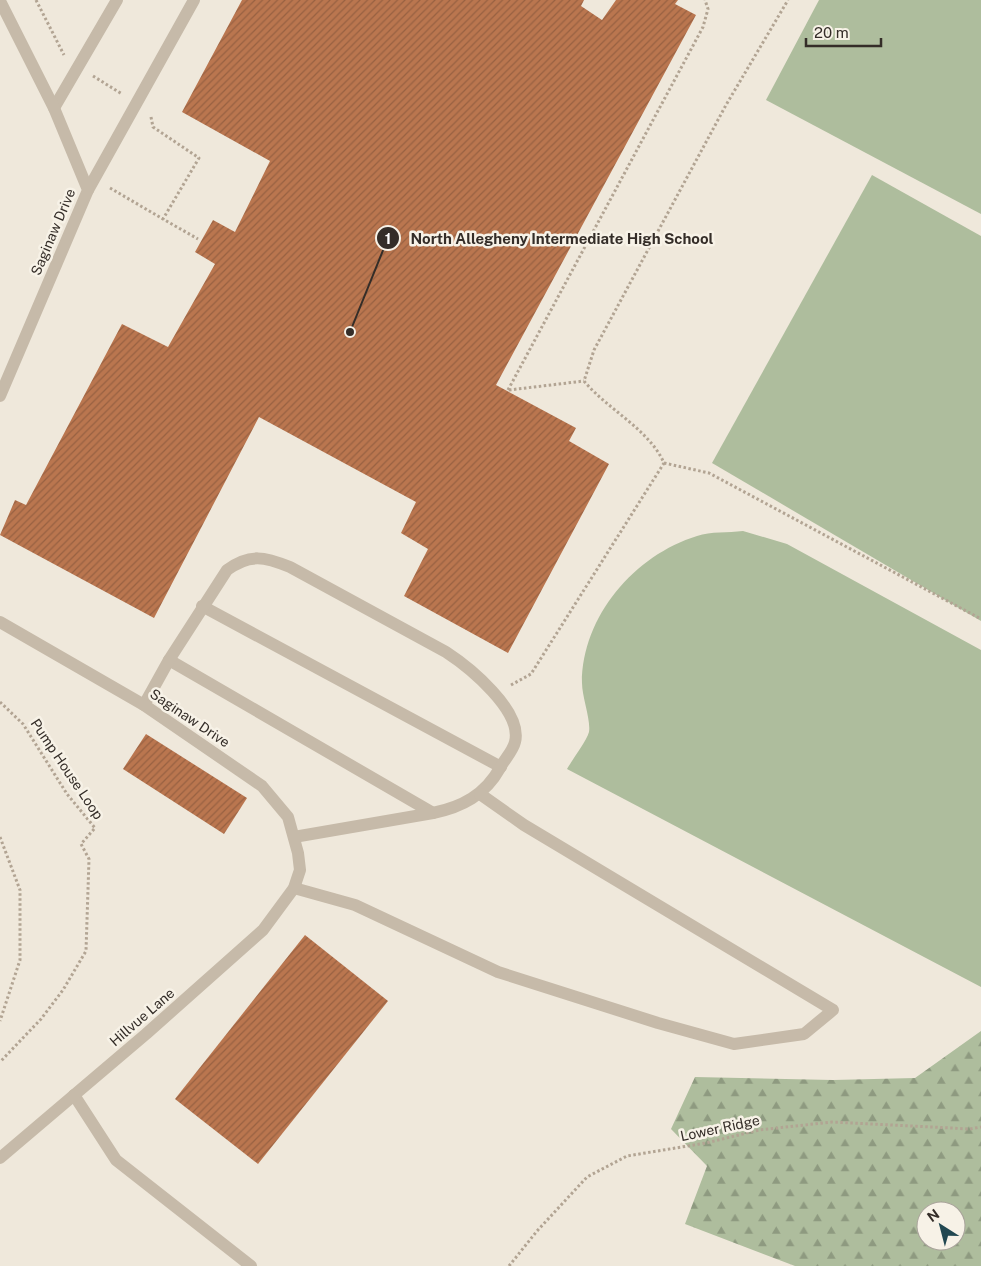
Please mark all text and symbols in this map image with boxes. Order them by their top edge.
scale bar [806,15,881,47]
text: 20 m [814,24,849,41]
street label: Saginaw Drive [28,186,78,278]
callout: North Allegheny Intermediate High School [375,223,723,253]
text: 1 [385,230,391,247]
text: North Allegheny Intermediate High School [411,230,714,247]
street label: Saginaw Drive [147,685,233,751]
street label: Pump House Loop [27,716,107,822]
street label: Hillvue Lane [106,985,178,1049]
street label: Lower Ridge [679,1112,761,1144]
north arrow [916,1201,966,1251]
text: N [924,1206,942,1225]

